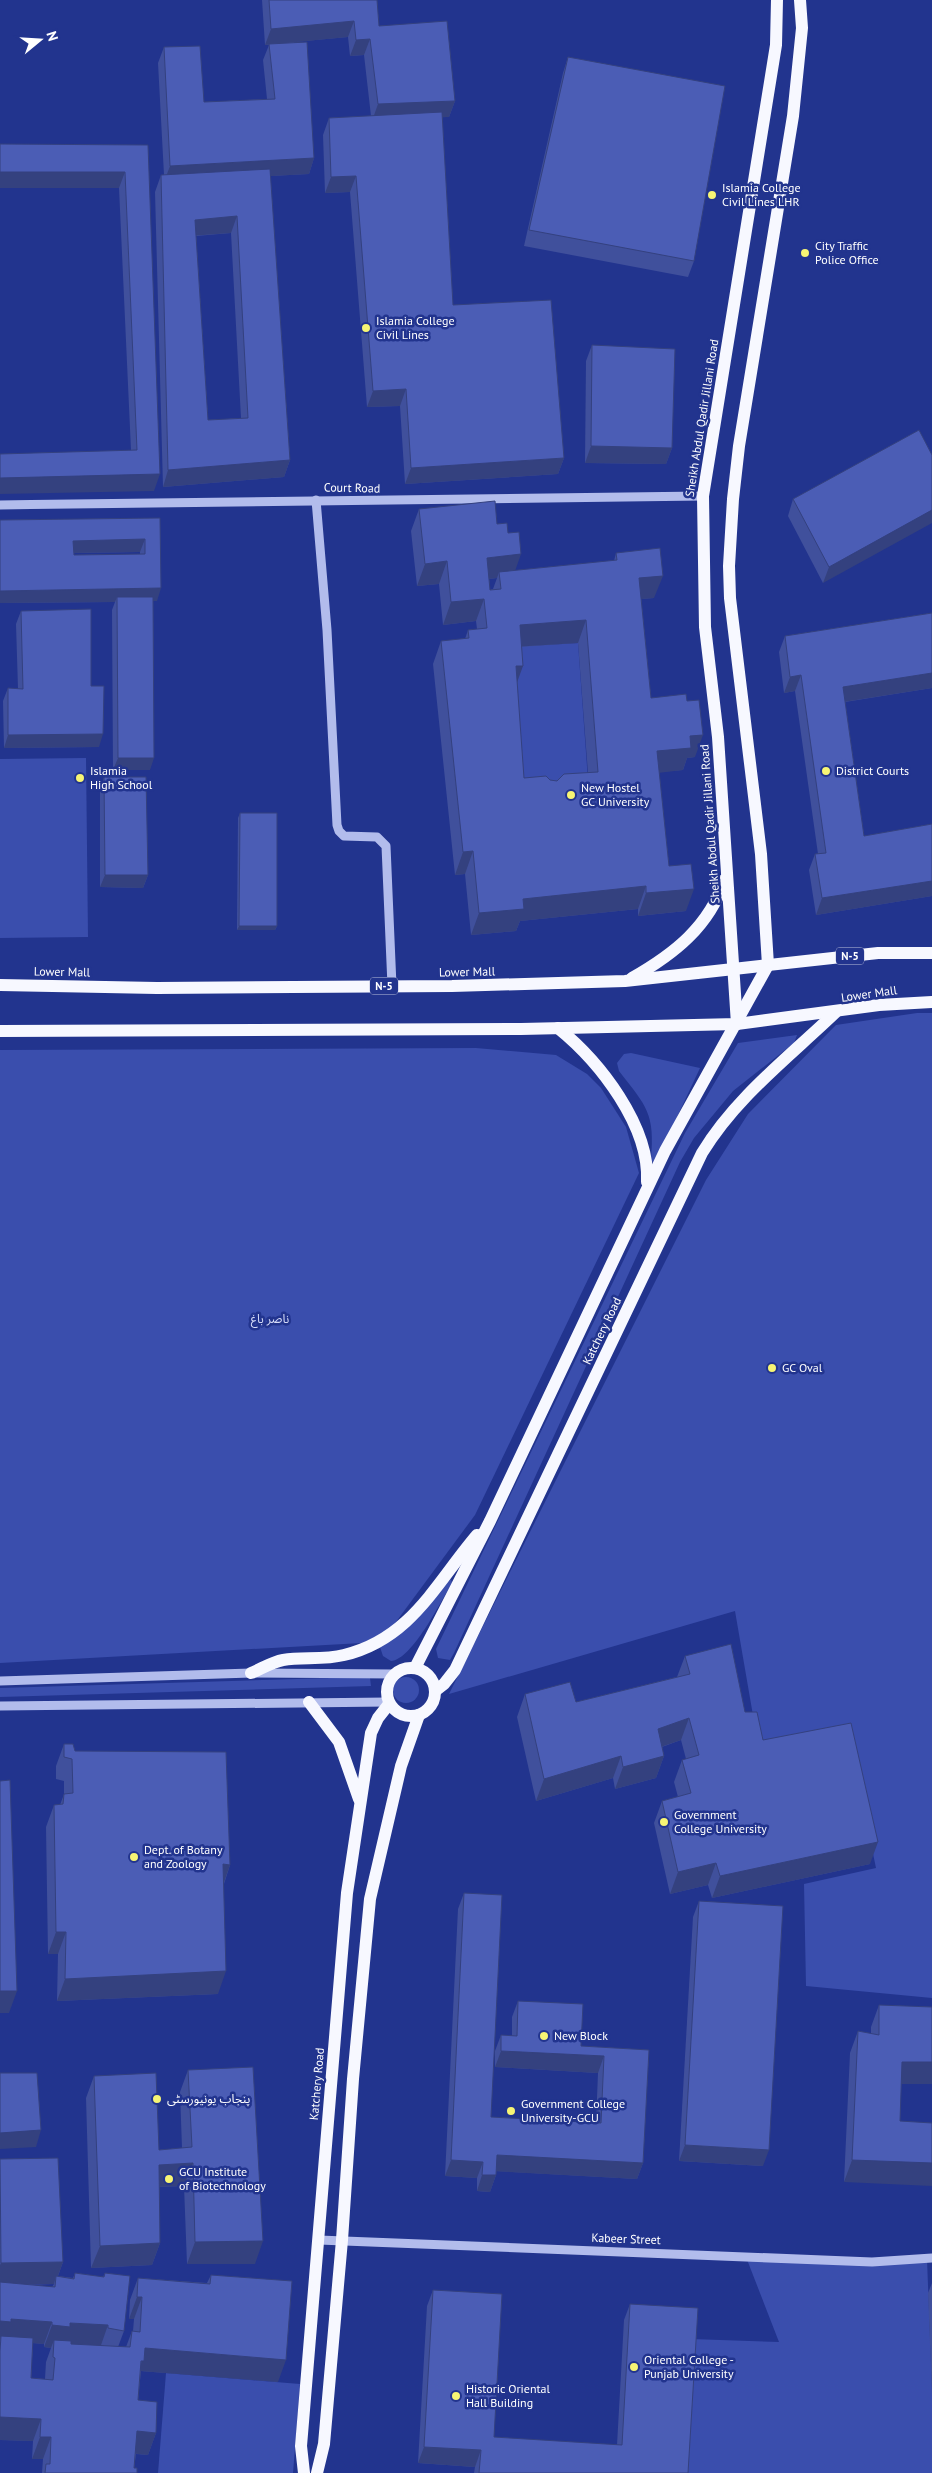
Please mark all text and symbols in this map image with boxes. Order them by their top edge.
north arrow [15,15,65,65]
text: N [42,29,62,43]
place label: Islamia College Civil Lines LHR [722,180,801,209]
marker: Islamia College Civil Lines LHR [706,189,718,201]
place label: City Traffic Police Office [815,238,879,267]
marker: City Traffic Police Office [799,247,811,259]
place label: Islamia College Civil Lines [376,313,455,342]
marker: Islamia College Civil Lines [360,322,372,334]
street label: Sheikh Abdul Qadir Jillani Road [682,338,721,498]
street label: Court Road [324,480,380,495]
street label: Sheikh Abdul Qadir Jillani Road [696,744,723,904]
place label: Islamia High School [90,763,153,792]
place label: District Courts [836,763,909,778]
marker: District Courts [820,765,832,777]
marker: Islamia High School [74,772,86,784]
place label: New Hostel GC University [581,780,650,809]
marker: New Hostel GC University [565,789,577,801]
road number: N-5 [836,948,864,964]
street label: Lower Mall [34,964,91,979]
street label: Lower Mall [439,964,496,979]
road number: N-5 [370,978,398,994]
street label: Lower Mall [840,982,898,1005]
street label: Katchery Road [579,1295,624,1367]
park label: ناصر باغ [251,1311,289,1328]
place label: GC Oval [782,1360,823,1375]
marker: GC Oval [766,1362,778,1374]
place label: Government College University [674,1807,767,1836]
marker: Government College University [658,1816,670,1828]
place label: Dept. of Botany and Zoology [144,1842,223,1871]
marker: Dept. of Botany and Zoology [128,1851,140,1863]
place label: New Block [554,2028,608,2043]
marker: New Block [538,2030,550,2042]
street label: Katchery Road [306,2047,327,2121]
place label: پنجاب یونیورسٹی [167,2091,250,2107]
marker: پنجاب یونیورسٹی [151,2093,163,2105]
place label: Government College University-GCU [521,2096,625,2125]
marker: Government College University-GCU [505,2105,517,2117]
place label: GCU Institute of Biotechnology [179,2164,266,2193]
marker: GCU Institute of Biotechnology [163,2173,175,2185]
street label: Kabeer Street [591,2230,661,2247]
place label: Oriental College - Punjab University [644,2352,734,2381]
marker: Oriental College - Punjab University [628,2361,640,2373]
place label: Historic Oriental Hall Building [466,2381,551,2410]
marker: Historic Oriental Hall Building [450,2390,462,2402]

